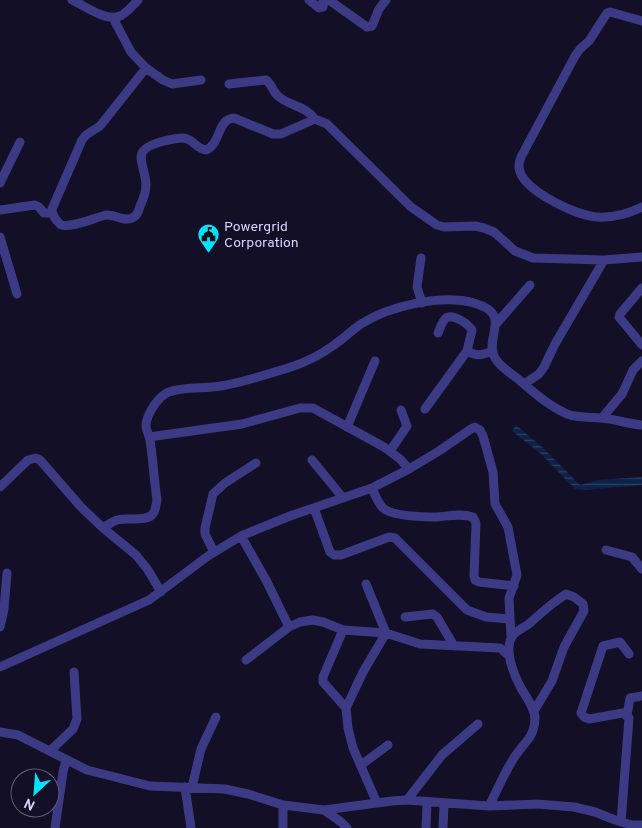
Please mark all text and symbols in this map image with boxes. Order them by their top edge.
place label: Powergrid Corporation [224,219,299,252]
public building icon: Powergrid Corporation [196,222,220,253]
north arrow [10,768,60,818]
text: N [22,793,38,813]

